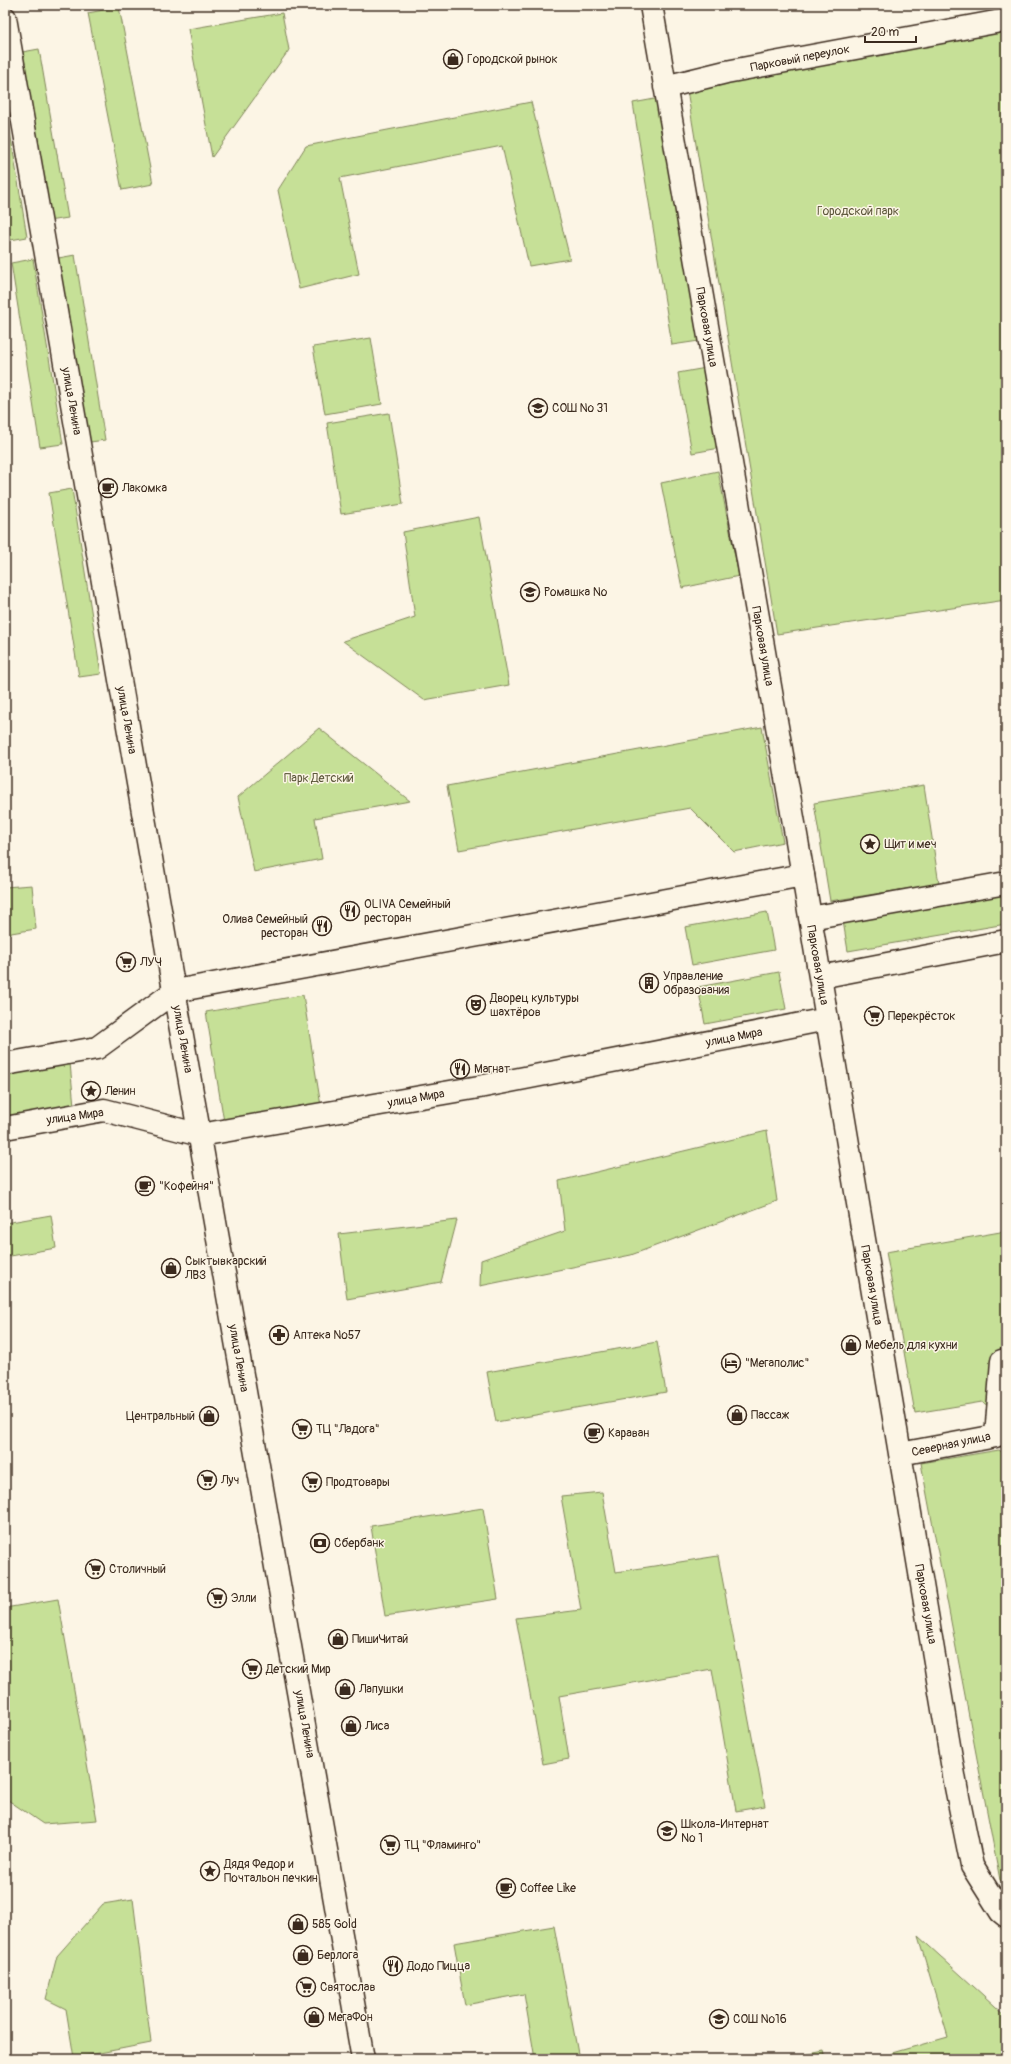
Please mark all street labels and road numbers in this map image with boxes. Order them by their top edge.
street label: Парковый переулок [749,42,851,75]
street label: Парковая улица [692,286,721,369]
street label: улица Ленина [58,365,85,437]
street label: Парковая улица [748,605,777,688]
street label: улица Ленина [113,684,140,756]
street label: Парковая улица [803,924,832,1007]
street label: улица Ленина [169,1003,196,1075]
street label: улица Мира [703,1025,764,1051]
street label: улица Мира [385,1086,446,1111]
street label: улица Мира [44,1105,105,1128]
street label: Парковая улица [857,1244,886,1327]
street label: улица Ленина [225,1322,252,1394]
street label: Северная улица [910,1429,992,1460]
street label: Парковая улица [911,1563,940,1646]
street label: улица Ленина [291,1688,318,1760]

